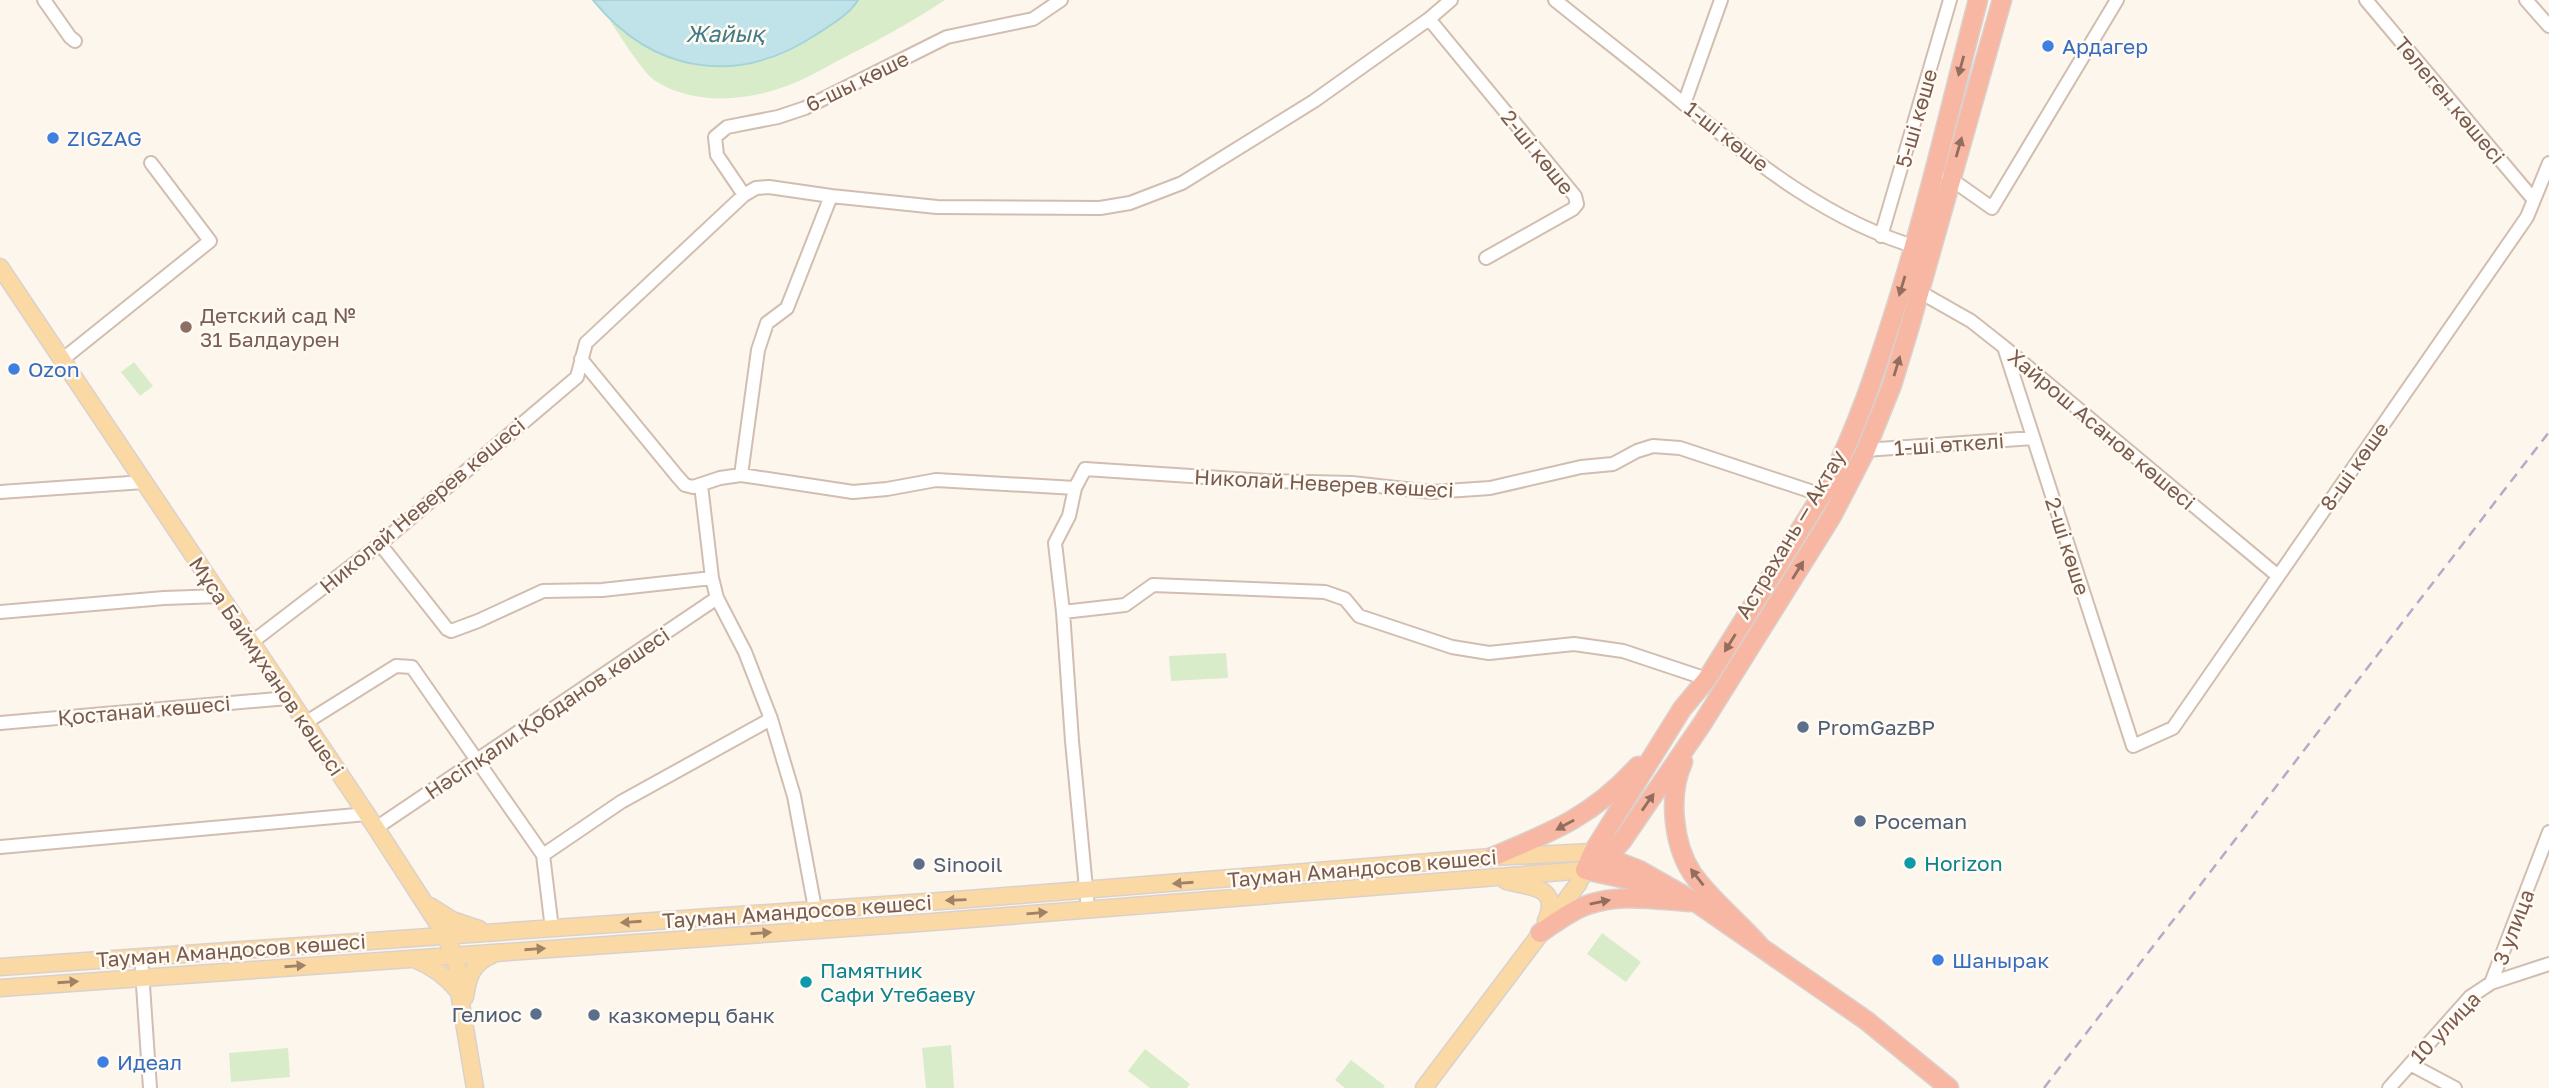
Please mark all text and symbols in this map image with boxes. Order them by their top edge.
water label: Жайық [685,19,767,47]
street label: Төлеген көшесі [2389,31,2511,169]
place label: Ардагер [2062,33,2148,59]
marker: Ардагер [2040,38,2056,54]
street label: 6-шы көше [801,45,913,117]
one-way arrow [1955,56,1965,77]
street label: 5-шi көше [1890,66,1942,170]
street label: 1-ші көше [1680,95,1774,177]
street label: 2-ші көше [1496,104,1580,200]
place label: ZIGZAG [67,125,142,151]
marker: ZIGZAG [45,130,61,146]
one-way arrow [1955,137,1965,158]
one-way arrow [1897,276,1907,297]
place label: Детский сад № 31 Балдаурен [200,302,356,352]
marker: Детский сад № 31 Балдаурен [178,319,194,335]
street label: Хайрош Асанов көшесі [2003,343,2201,515]
place label: Ozon [28,356,80,382]
one-way arrow [1893,356,1903,377]
marker: Ozon [6,361,22,377]
street label: Николай Неверев көшесі [314,411,530,599]
street label: 8-шi көше [2314,417,2394,515]
street label: 1-ші өткелі [1893,427,2005,461]
street label: Астрахань — Актау [1729,445,1851,623]
street label: Николай Неверев көшесі [1194,463,1454,503]
street label: 2-ші көше [2040,494,2096,598]
street label: Мұса Баймұханов көшесі [184,551,350,781]
one-way arrow [1791,561,1805,579]
street label: Нәсіпқали Қобданов көшесі [420,621,674,805]
one-way arrow [1723,633,1736,652]
street label: Қостанай көшесі [56,689,232,731]
place label: PromGazBP [1817,714,1935,740]
marker: PromGazBP [1795,719,1811,735]
one-way arrow [1641,793,1655,811]
place label: Poceman [1874,808,1967,834]
marker: Poceman [1852,813,1868,829]
one-way arrow [1556,819,1575,831]
street label: Тауман Амандосов көшесі [1226,843,1498,893]
place label: Horizon [1924,850,2003,876]
place label: Sinooil [933,851,1003,877]
marker: Horizon [1902,855,1918,871]
marker: Sinooil [911,856,927,872]
one-way arrow [1689,868,1704,886]
one-way arrow [1172,878,1194,889]
street label: 3 улица [2487,885,2539,969]
street label: Тауман Амандосов көшесі [661,889,933,933]
one-way arrow [945,894,967,905]
one-way arrow [1589,896,1611,907]
one-way arrow [1026,907,1048,918]
one-way arrow [620,917,642,928]
street label: Тауман Амандосов көшесі [95,928,367,972]
one-way arrow [751,928,773,939]
one-way arrow [524,943,546,954]
place label: Шанырак [1952,947,2049,973]
marker: Шанырак [1930,952,1946,968]
place label: Памятник Сафи Утебаеву [820,957,976,1007]
one-way arrow [284,960,306,971]
marker: Памятник Сафи Утебаеву [798,974,814,990]
one-way arrow [57,976,79,987]
street label: 10 улица [2404,986,2486,1068]
place label: Гелиос [451,1001,522,1027]
place label: казкомерц банк [608,1002,775,1028]
marker: Гелиос [528,1006,544,1022]
marker: казкомерц банк [586,1007,602,1023]
place label: Идеал [117,1049,182,1075]
marker: Идеал [95,1054,111,1070]

